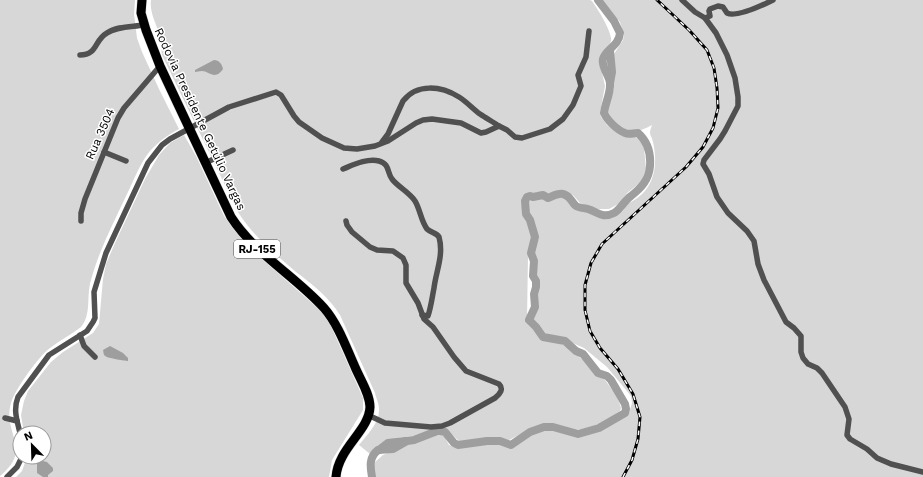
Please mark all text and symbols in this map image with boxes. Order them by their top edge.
street label: Rodovia Presidente Getúlio Vargas [151,26,249,212]
street label: Rua 3504 [82,106,118,162]
road number: RJ-155 [234,240,280,258]
north arrow [12,425,52,465]
text: N [22,429,35,444]

